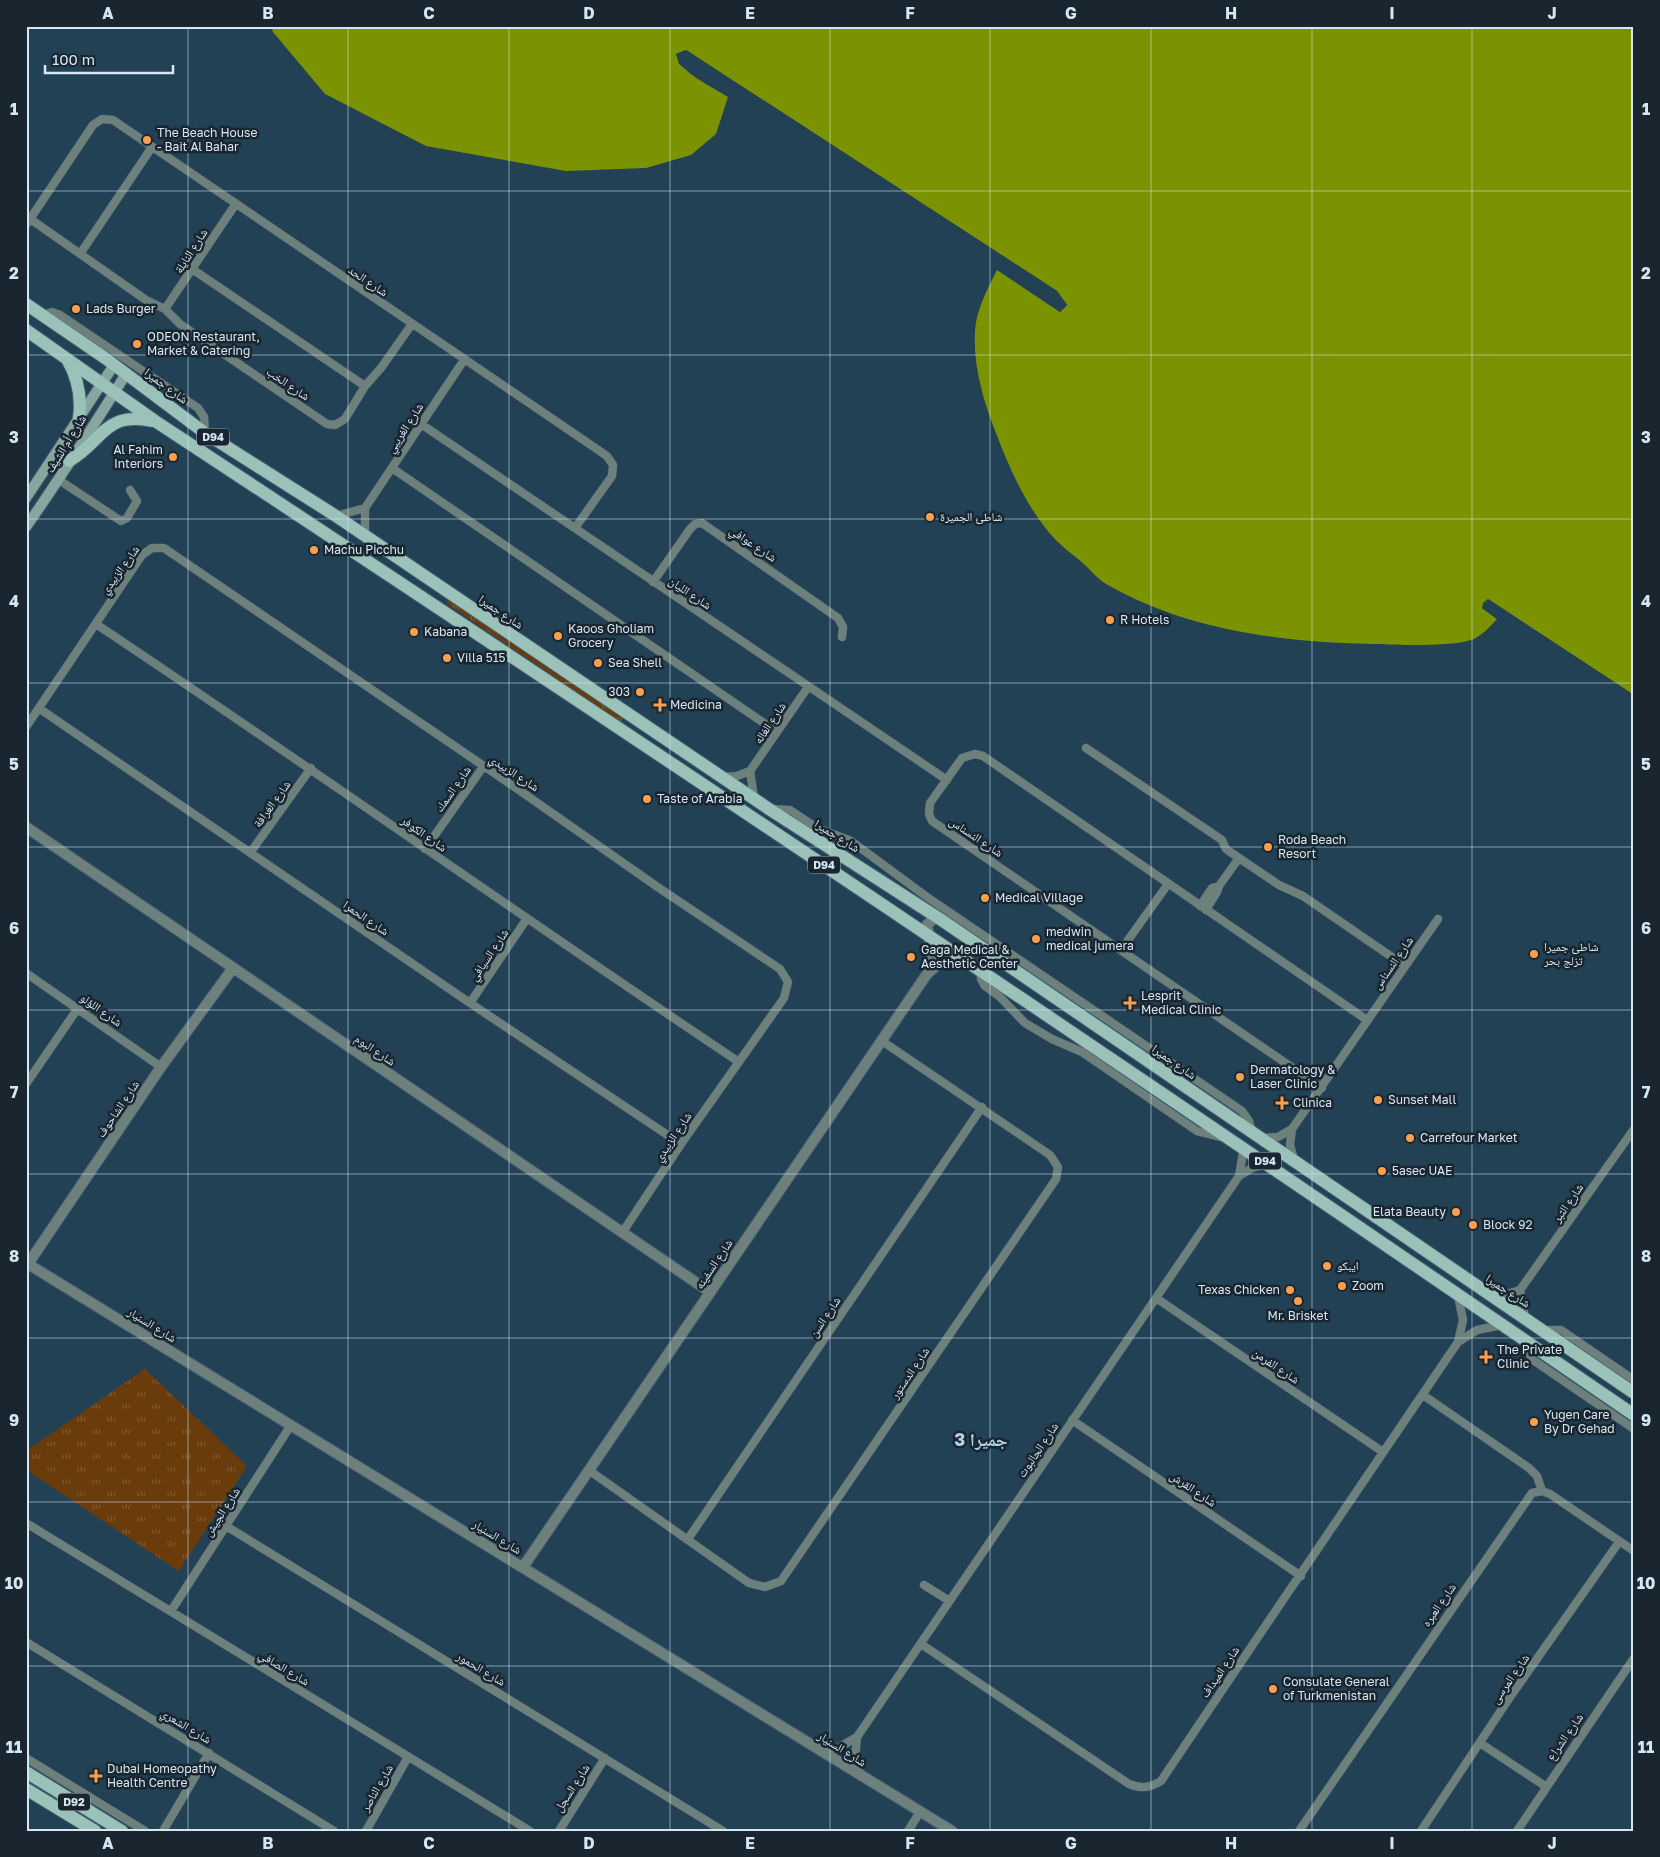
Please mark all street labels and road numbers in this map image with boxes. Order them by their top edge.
street label: شارع النايلة [171,225,211,276]
street label: شارع الحد [345,262,391,300]
street label: شارع جميرا [141,364,191,408]
street label: شارع الخب [263,364,313,404]
street label: شارع الغريبي [383,400,429,457]
street label: شارع أم الشيف [42,412,90,476]
road number: D94 [197,428,229,446]
street label: شارع عوافي [725,522,780,567]
street label: شارع الزبيدي [97,542,145,599]
street label: شارع الليان [665,573,715,613]
street label: شارع جميرا [476,591,526,633]
street label: شارع الغاله [750,699,790,747]
street label: شارع الزبيدي [485,751,542,797]
street label: شارع السمك [431,763,475,815]
street label: شارع الغرافة [250,777,295,831]
street label: شارع الكوفر [397,812,450,856]
street label: شارع النسناس [946,813,1006,861]
street label: شارع جميرا [811,816,863,856]
road number: D94 [808,856,840,874]
street label: شارع الحمرا [340,897,392,939]
street label: شارع السيافي [466,926,514,985]
street label: شارع النسناس [1369,933,1417,993]
street label: شارع اللؤلو [77,990,125,1030]
street label: شارع البوم [351,1030,399,1070]
street label: شارع جميرا [1149,1041,1199,1083]
street label: شارع الشاحوف [93,1077,143,1141]
street label: شارع الزبيدي [650,1109,697,1166]
road number: D94 [1249,1152,1281,1170]
street label: شارع الثبر [1548,1180,1587,1226]
street label: شارع السفينه [691,1236,737,1292]
street label: شارع جميرا [1482,1271,1534,1311]
street label: شارع السن [805,1293,845,1341]
street label: شارع السنيار [124,1303,179,1346]
street label: شارع الدستور [886,1344,933,1403]
street label: شارع الفرمن [1249,1344,1303,1388]
street label: شارع الجالبوت [1014,1419,1062,1481]
street label: شارع القرش [1167,1468,1219,1510]
street label: شارع الجيش [200,1484,244,1540]
street label: شارع السنيار [469,1516,525,1558]
street label: شارع العبره [1418,1580,1460,1630]
street label: شارع الميداف [1197,1643,1243,1701]
street label: شارع الصافي [254,1646,313,1691]
street label: شارع الحمور [453,1648,509,1690]
street label: شارع المرسى [1487,1651,1533,1707]
street label: شارع الشعري [157,1705,214,1749]
street label: شارع الشراع [1543,1710,1587,1764]
street label: شارع السنيار [814,1727,869,1770]
street label: شارع الناصر [357,1761,397,1815]
street label: شارع السجل [551,1761,594,1815]
road number: D92 [58,1794,90,1810]

